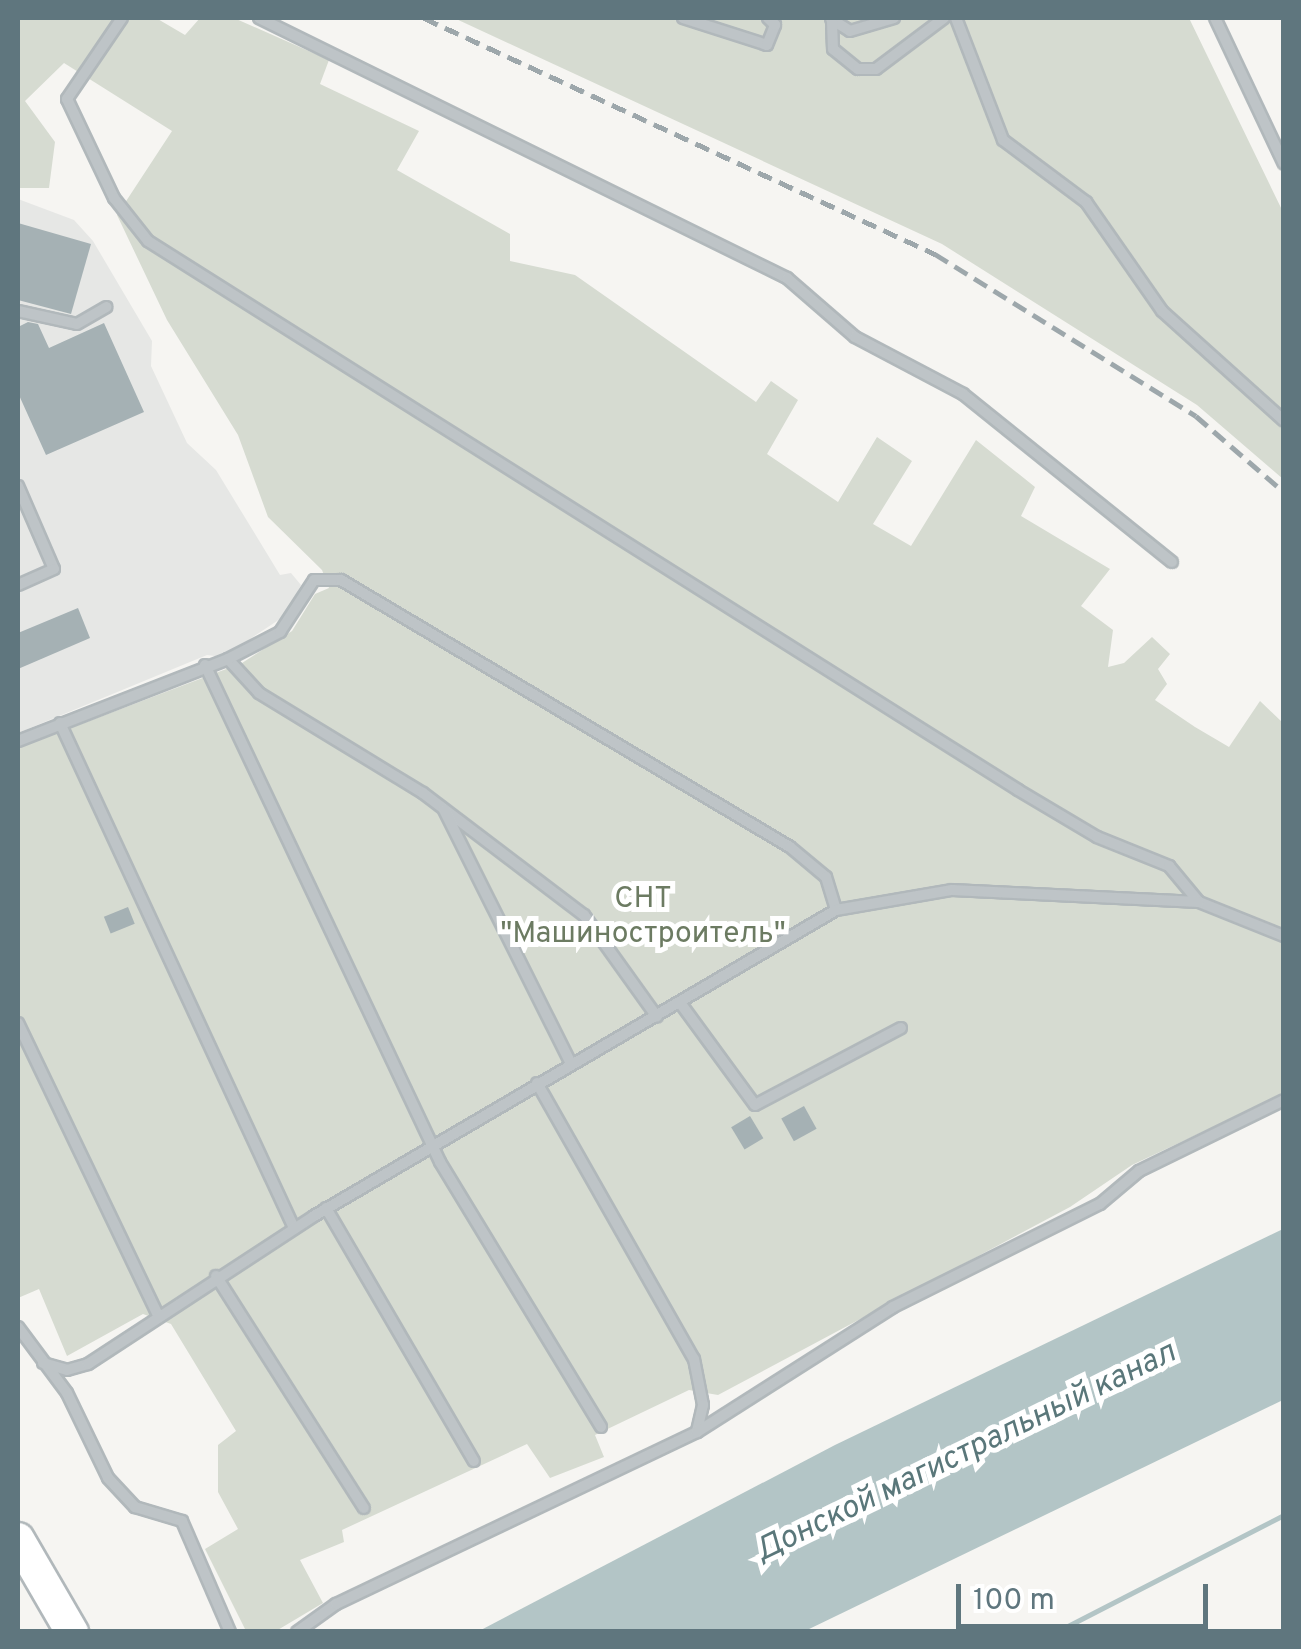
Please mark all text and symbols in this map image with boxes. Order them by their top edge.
park label: СНТ "Машиностроитель" [500,882,786,952]
water label: Донской магистральный канал [750,1334,1182,1572]
scale bar [961,1564,1214,1626]
text: 100 m [973,1583,1055,1620]

